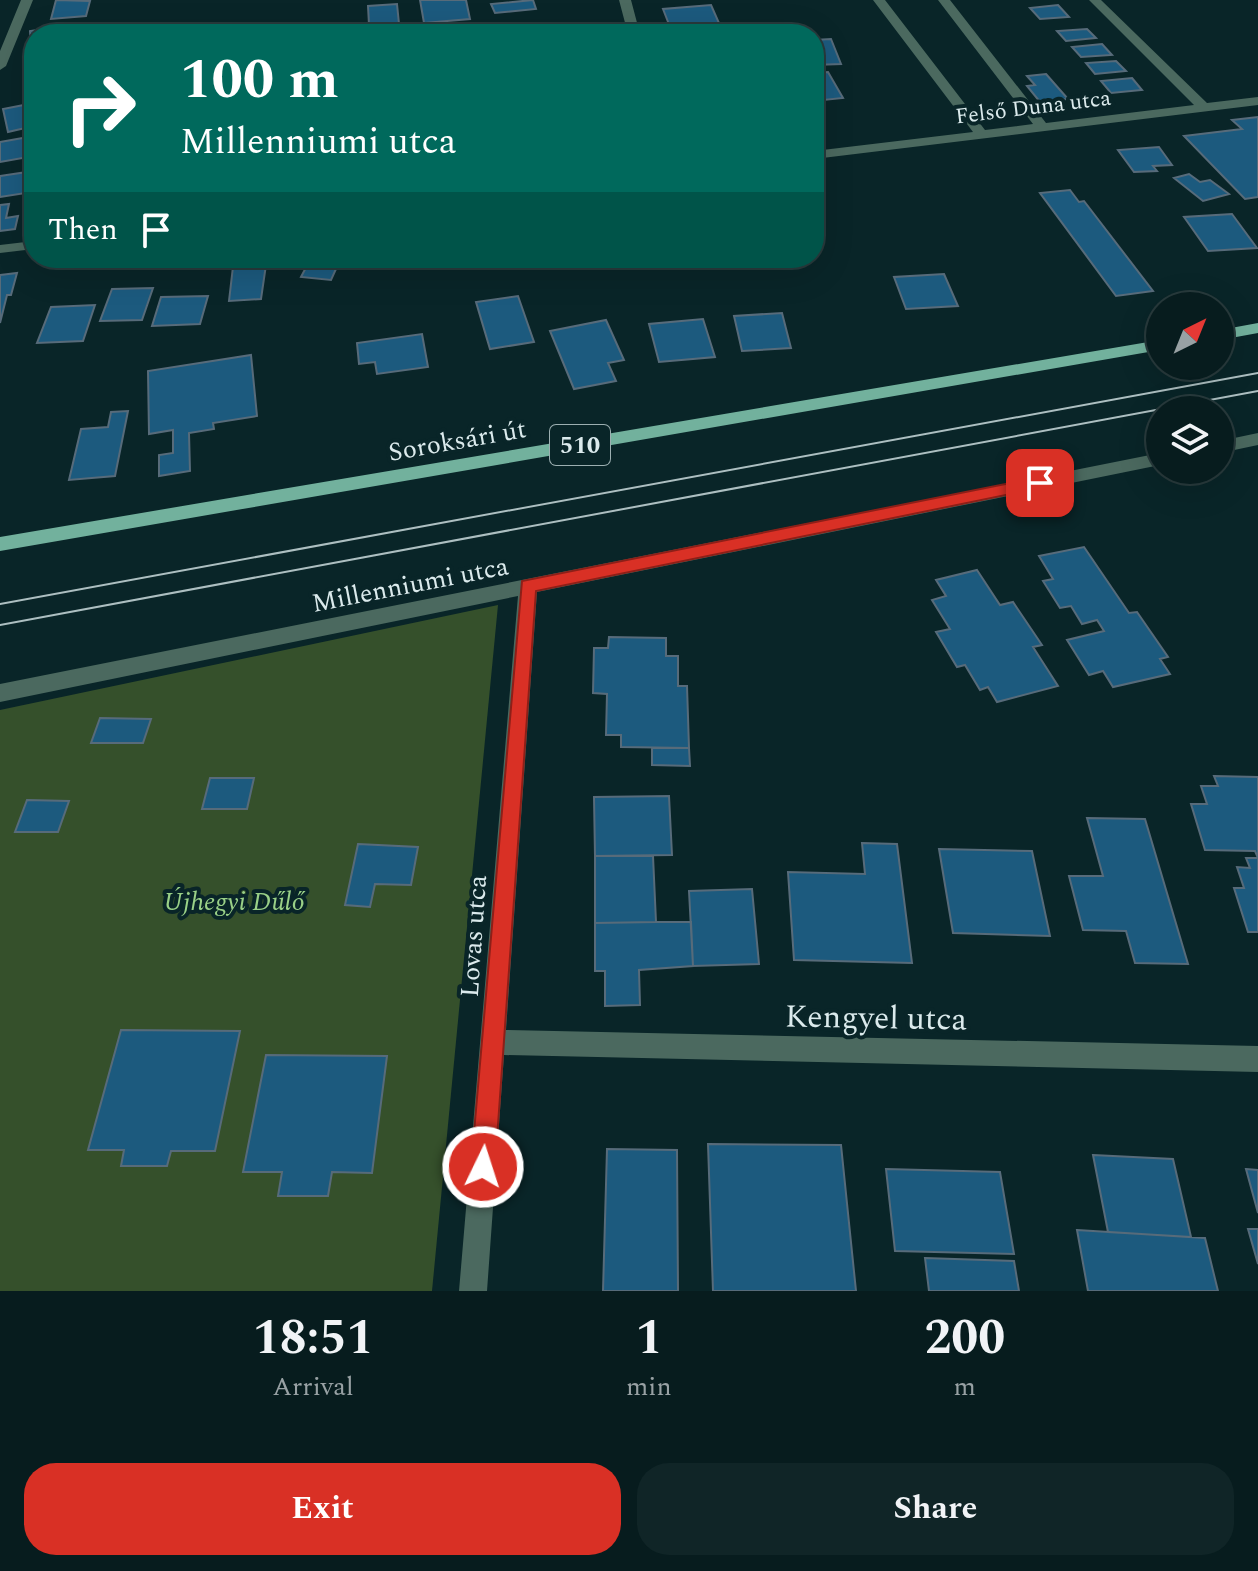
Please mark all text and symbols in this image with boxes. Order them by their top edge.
text: 100 m [180,38,339,123]
icon: right [48,56,152,160]
street label: Felső Duna utca [953,82,1113,133]
text: Millenniumi utca [180,115,456,170]
text: Then [48,207,118,253]
icon: arrive [134,208,178,252]
north arrow [1146,292,1234,380]
map controls [1146,292,1234,484]
button: layers [1146,396,1234,484]
street label: Soroksári út [385,409,529,473]
road number: 510 [550,425,610,465]
pin [1006,449,1074,517]
icon: arrive [1018,461,1062,505]
street label: Millenniumi utca [308,546,512,624]
street label: Lovas utca [450,873,498,998]
park label: Újhegyi Dűlő [163,882,305,922]
street label: Kengyel utca [784,992,968,1045]
position arrow [441,1125,525,1209]
text: 18:51 [253,1302,373,1375]
text: 1 [635,1302,662,1375]
text: 200 [924,1302,1005,1375]
text: Arrival [273,1367,354,1407]
text: min [626,1367,672,1407]
text: m [954,1367,976,1407]
button: Exit [24,1463,621,1555]
button: Share [637,1463,1234,1555]

